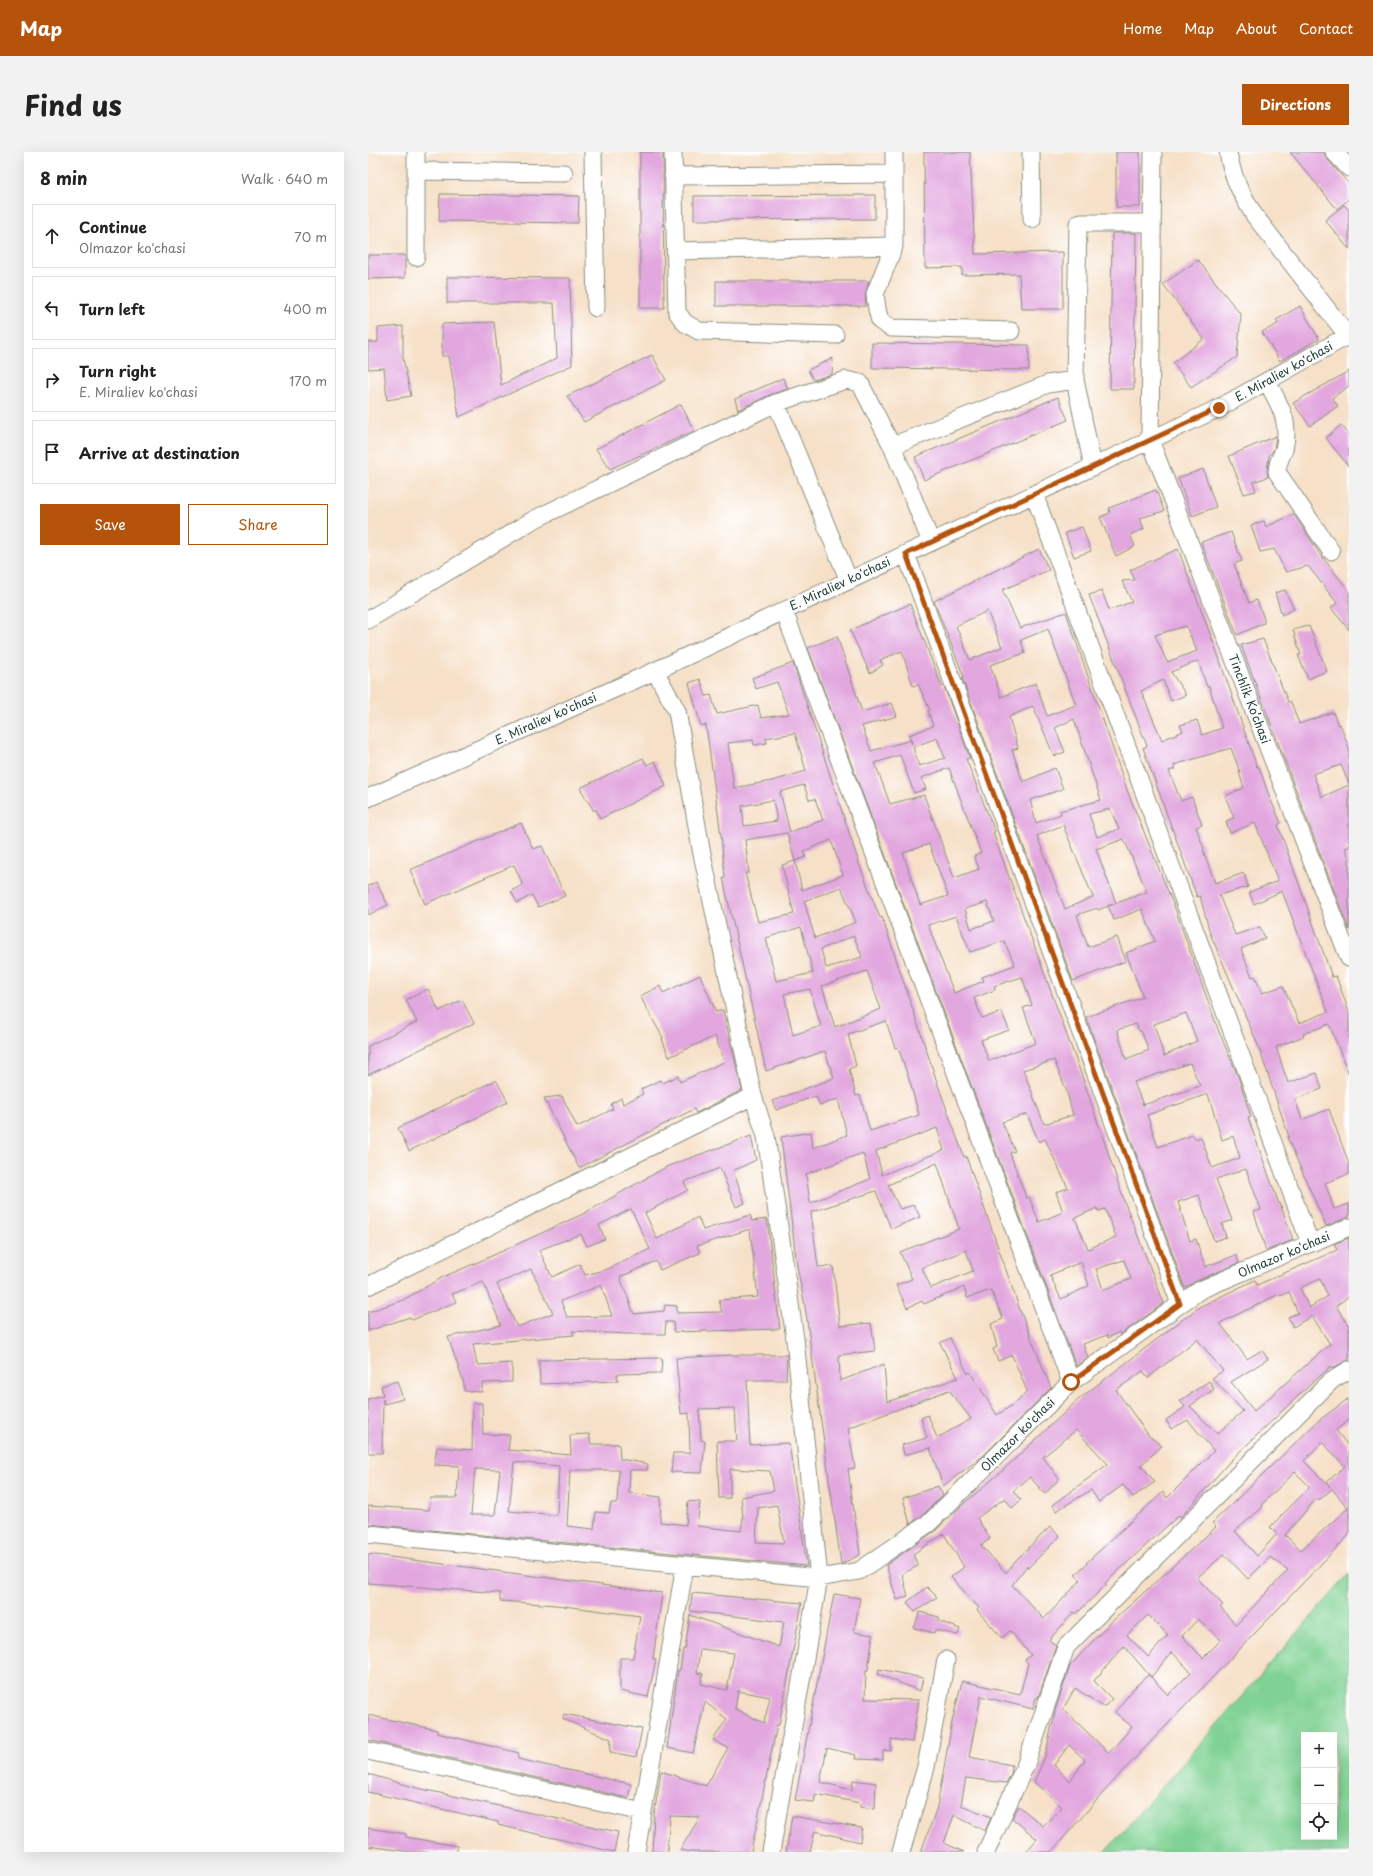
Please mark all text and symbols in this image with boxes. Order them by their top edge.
text: Map [20,14,62,42]
text: Home [1123,18,1162,39]
text: Map [1184,18,1214,39]
text: About [1236,18,1277,39]
text: Contact [1299,18,1353,39]
text: Find us [24,83,122,126]
button: Directions [1242,84,1349,125]
text: 8 min [40,165,88,191]
text: Walk · 640 m [241,169,328,188]
text: Continue [79,215,147,238]
icon: ahead [41,225,63,247]
text: 70 m [294,227,327,246]
text: Olmazor ko'chasi [79,238,186,257]
icon: left [41,297,63,319]
text: Turn left [79,297,145,320]
text: 400 m [284,299,327,318]
street label: E. Miraliev ko'chasi [1231,337,1336,406]
text: Turn right [79,359,156,382]
icon: right [41,369,63,391]
text: 170 m [289,371,327,390]
text: E. Miraliev ko'chasi [79,382,198,401]
route end [1210,399,1228,417]
icon: arrive [41,441,63,463]
text: Arrive at destination [79,441,240,464]
button: Save [40,504,180,545]
button: Share [188,504,328,545]
street label: E. Miraliev ko'chasi [786,552,893,614]
street label: Tinchlik Ko’chasi [1225,651,1275,746]
street label: E. Miraliev ko'chasi [492,688,599,749]
street label: Olmazor ko'chasi [1235,1227,1333,1282]
route start [1062,1373,1080,1391]
street label: Olmazor ko'chasi [976,1393,1059,1476]
map controls [1301,1732,1337,1840]
button: + [1301,1732,1337,1768]
button: − [1301,1768,1337,1804]
button: locate [1301,1804,1337,1840]

